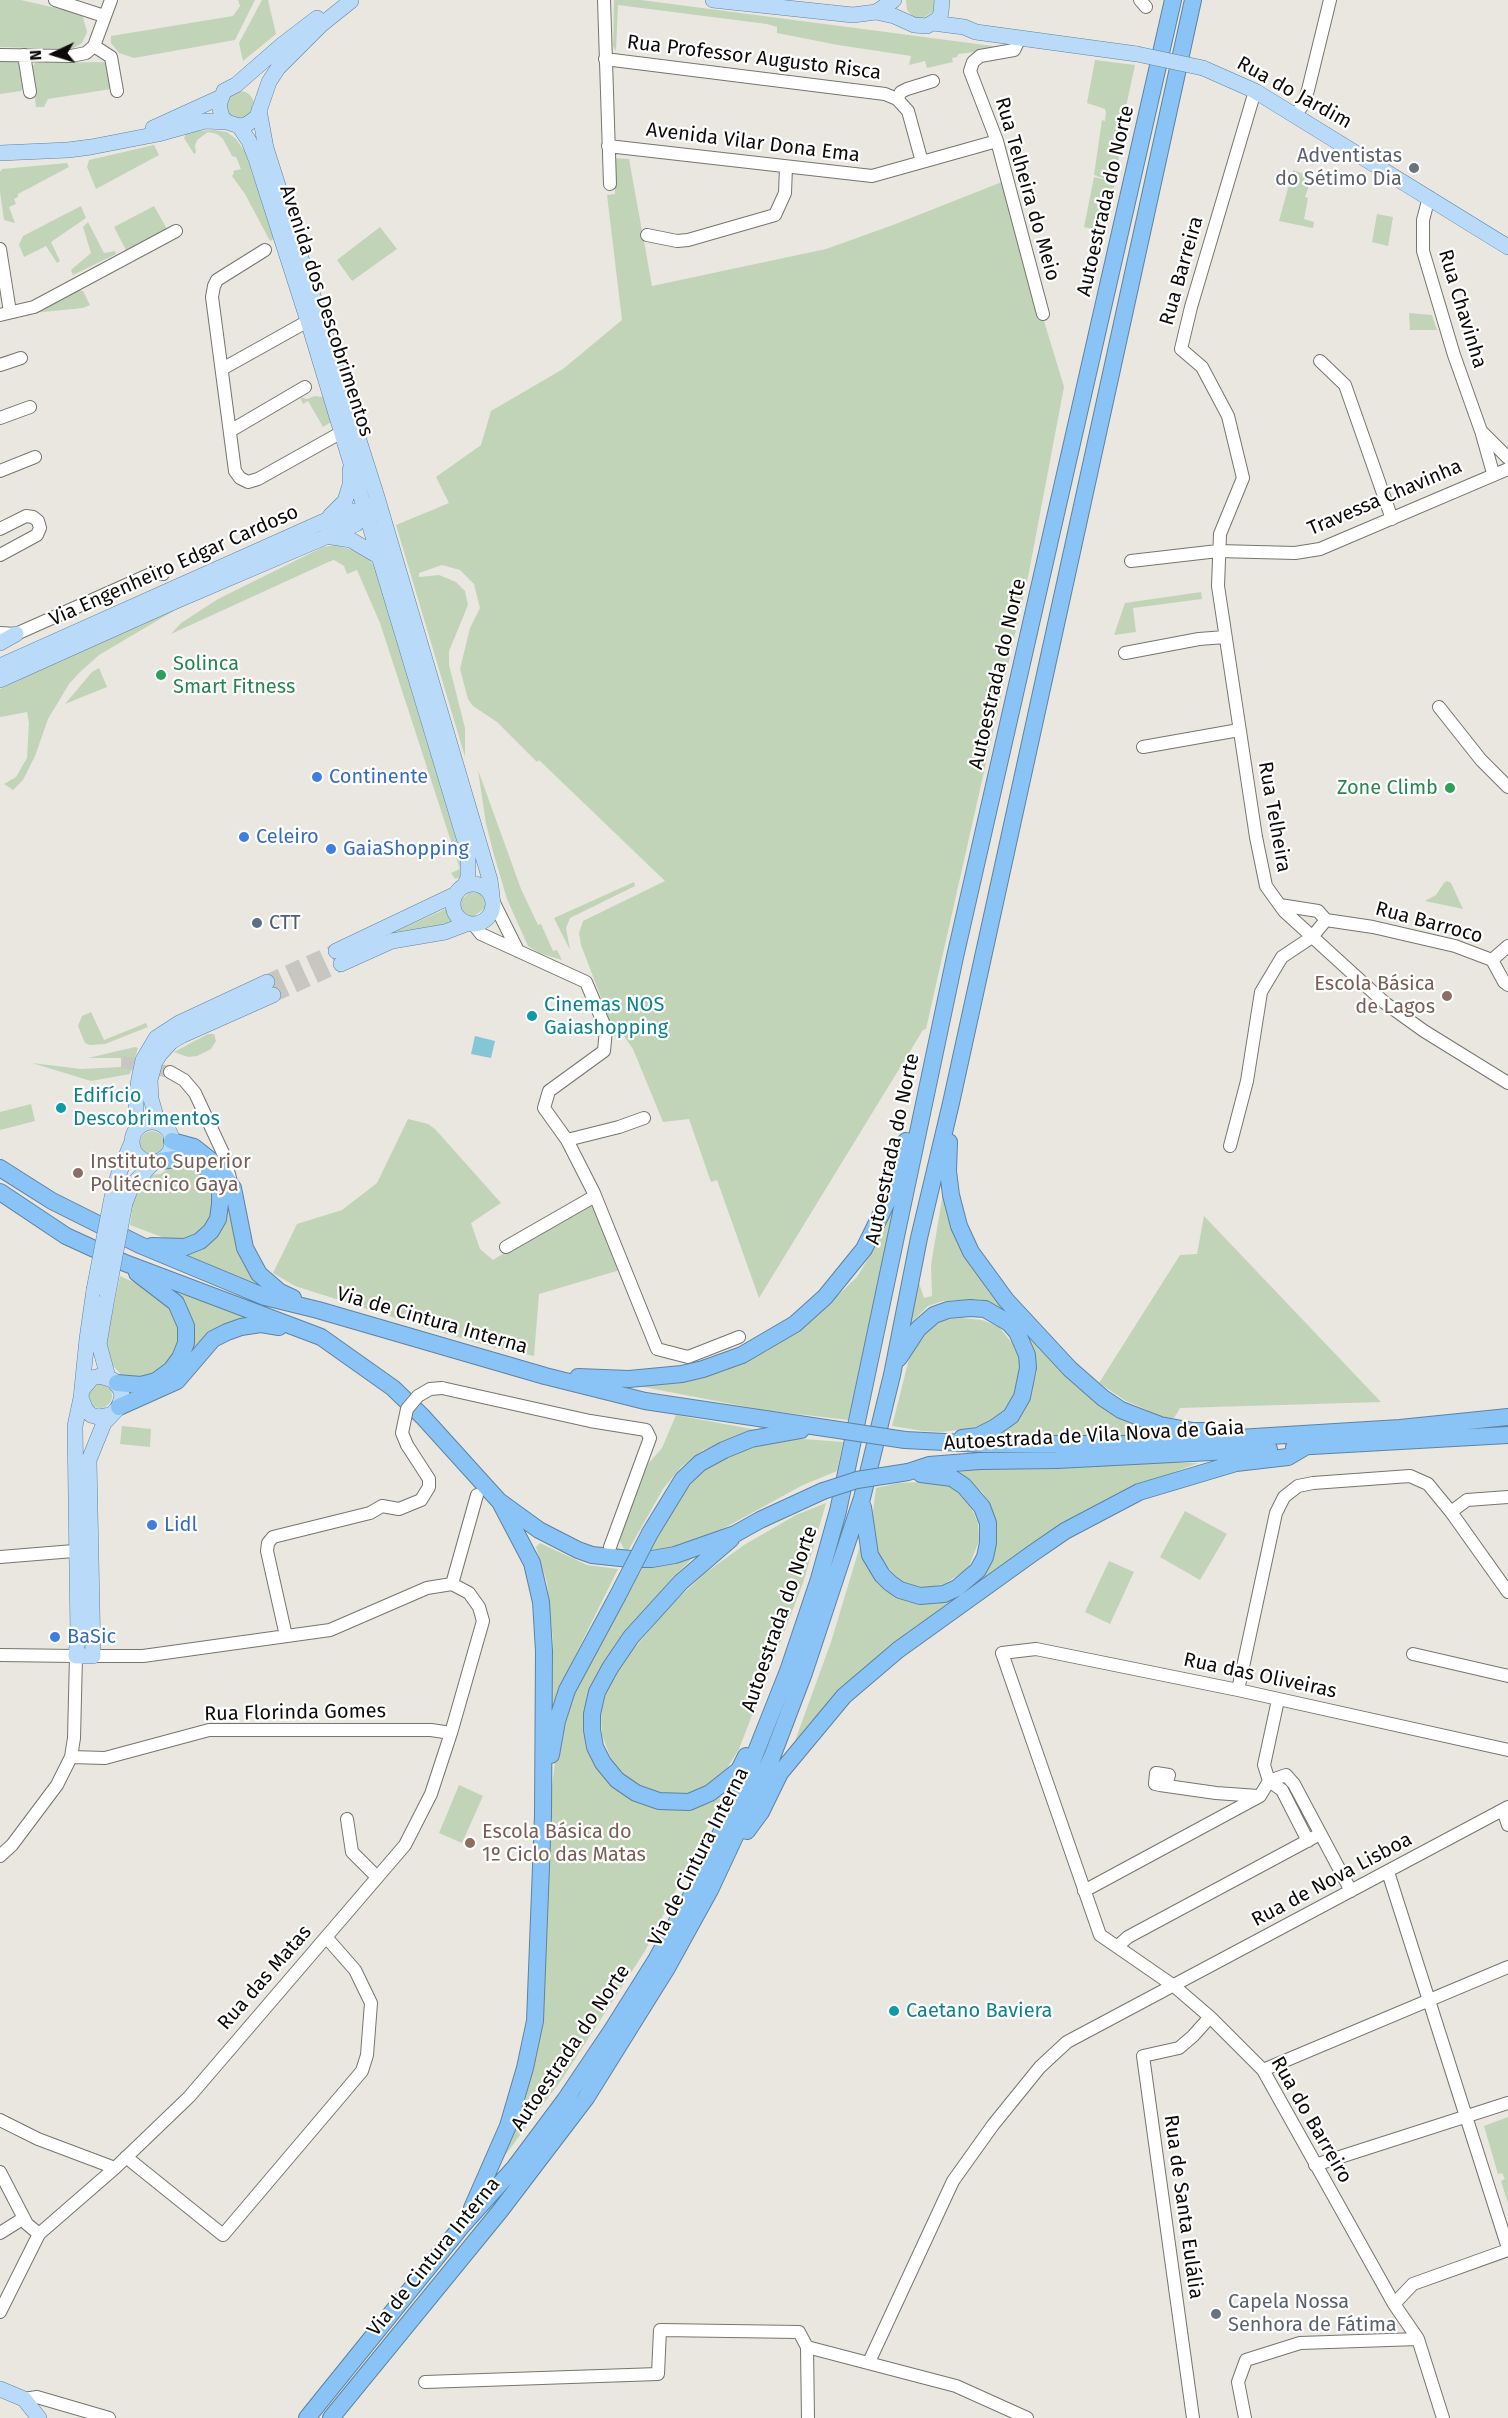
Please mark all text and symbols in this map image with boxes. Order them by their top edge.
north arrow [24,24,84,84]
street label: Rua Professor Augusto Risca [625,30,883,86]
text: N [26,49,45,61]
street label: Rua do Jardim [1232,52,1356,134]
street label: Rua Telheira do Meio [989,94,1065,284]
street label: Autoestrada do Norte [1072,103,1140,299]
street label: Avenida Vilar Dona Ema [645,118,861,168]
place label: Adventistas do Sétimo Dia [1275,144,1402,191]
marker: Adventistas do Sétimo Dia [1407,161,1421,175]
street label: Avenida dos Descobrimentos [274,182,378,440]
street label: Rua Barreira [1155,214,1209,328]
street label: Rua Chavinha [1433,247,1491,371]
street label: Travessa Chavinha [1304,455,1466,541]
street label: Via Engenheiro Edgar Cardoso [46,500,302,632]
street label: Autoestrada do Norte [964,576,1032,772]
place label: Solinca Smart Fitness [173,652,295,699]
marker: Solinca Smart Fitness [154,668,168,682]
street label: Rua Telheira [1252,760,1296,874]
place label: Continente [329,765,428,789]
marker: Continente [310,770,324,784]
place label: Zone Climb [1337,776,1438,800]
marker: Zone Climb [1443,781,1457,795]
place label: Celeiro [256,825,319,849]
marker: Celeiro [237,830,251,844]
place label: GaiaShopping [343,837,469,861]
marker: GaiaShopping [324,842,338,856]
street label: Rua Barroco [1373,897,1485,949]
place label: CTT [269,911,301,935]
marker: CTT [250,916,264,930]
place label: Escola Básica de Lagos [1314,972,1435,1019]
marker: Escola Básica de Lagos [1440,989,1454,1003]
place label: Cinemas NOS Gaiashopping [544,993,668,1040]
marker: Cinemas NOS Gaiashopping [525,1009,539,1023]
street label: Autoestrada do Norte [861,1051,925,1247]
place label: Edifício Descobrimentos [73,1084,220,1131]
marker: Edifício Descobrimentos [54,1101,68,1115]
place label: Instituto Superior Politécnico Gaya [90,1150,251,1197]
marker: Instituto Superior Politécnico Gaya [71,1166,85,1180]
street label: Via de Cintura Interna [334,1282,530,1360]
street label: Autoestrada de Vila Nova de Gaia [943,1416,1245,1456]
place label: Lidl [164,1513,197,1537]
marker: Lidl [145,1518,159,1532]
street label: Autoestrada do Norte [737,1523,823,1715]
place label: BaSic [67,1625,116,1649]
marker: BaSic [48,1630,62,1644]
street label: Rua das Oliveiras [1181,1648,1339,1704]
street label: Rua Florinda Gomes [204,1699,386,1727]
street label: Via de Cintura Interna [643,1764,755,1950]
place label: Escola Básica do 1º Ciclo das Matas [482,1820,646,1867]
street label: Rua de Nova Lisboa [1248,1828,1416,1932]
marker: Escola Básica do 1º Ciclo das Matas [463,1836,477,1850]
street label: Rua das Matas [213,1921,317,2035]
street label: Autoestrada do Norte [507,1960,635,2136]
place label: Caetano Baviera [906,1999,1052,2023]
marker: Caetano Baviera [887,2004,901,2018]
street label: Rua do Barreiro [1265,2052,1357,2188]
street label: Rua de Santa Eulália [1158,2113,1208,2301]
street label: Via de Cintura Interna [363,2173,505,2341]
place label: Capela Nossa Senhora de Fátima [1228,2290,1397,2337]
marker: Capela Nossa Senhora de Fátima [1209,2307,1223,2321]

